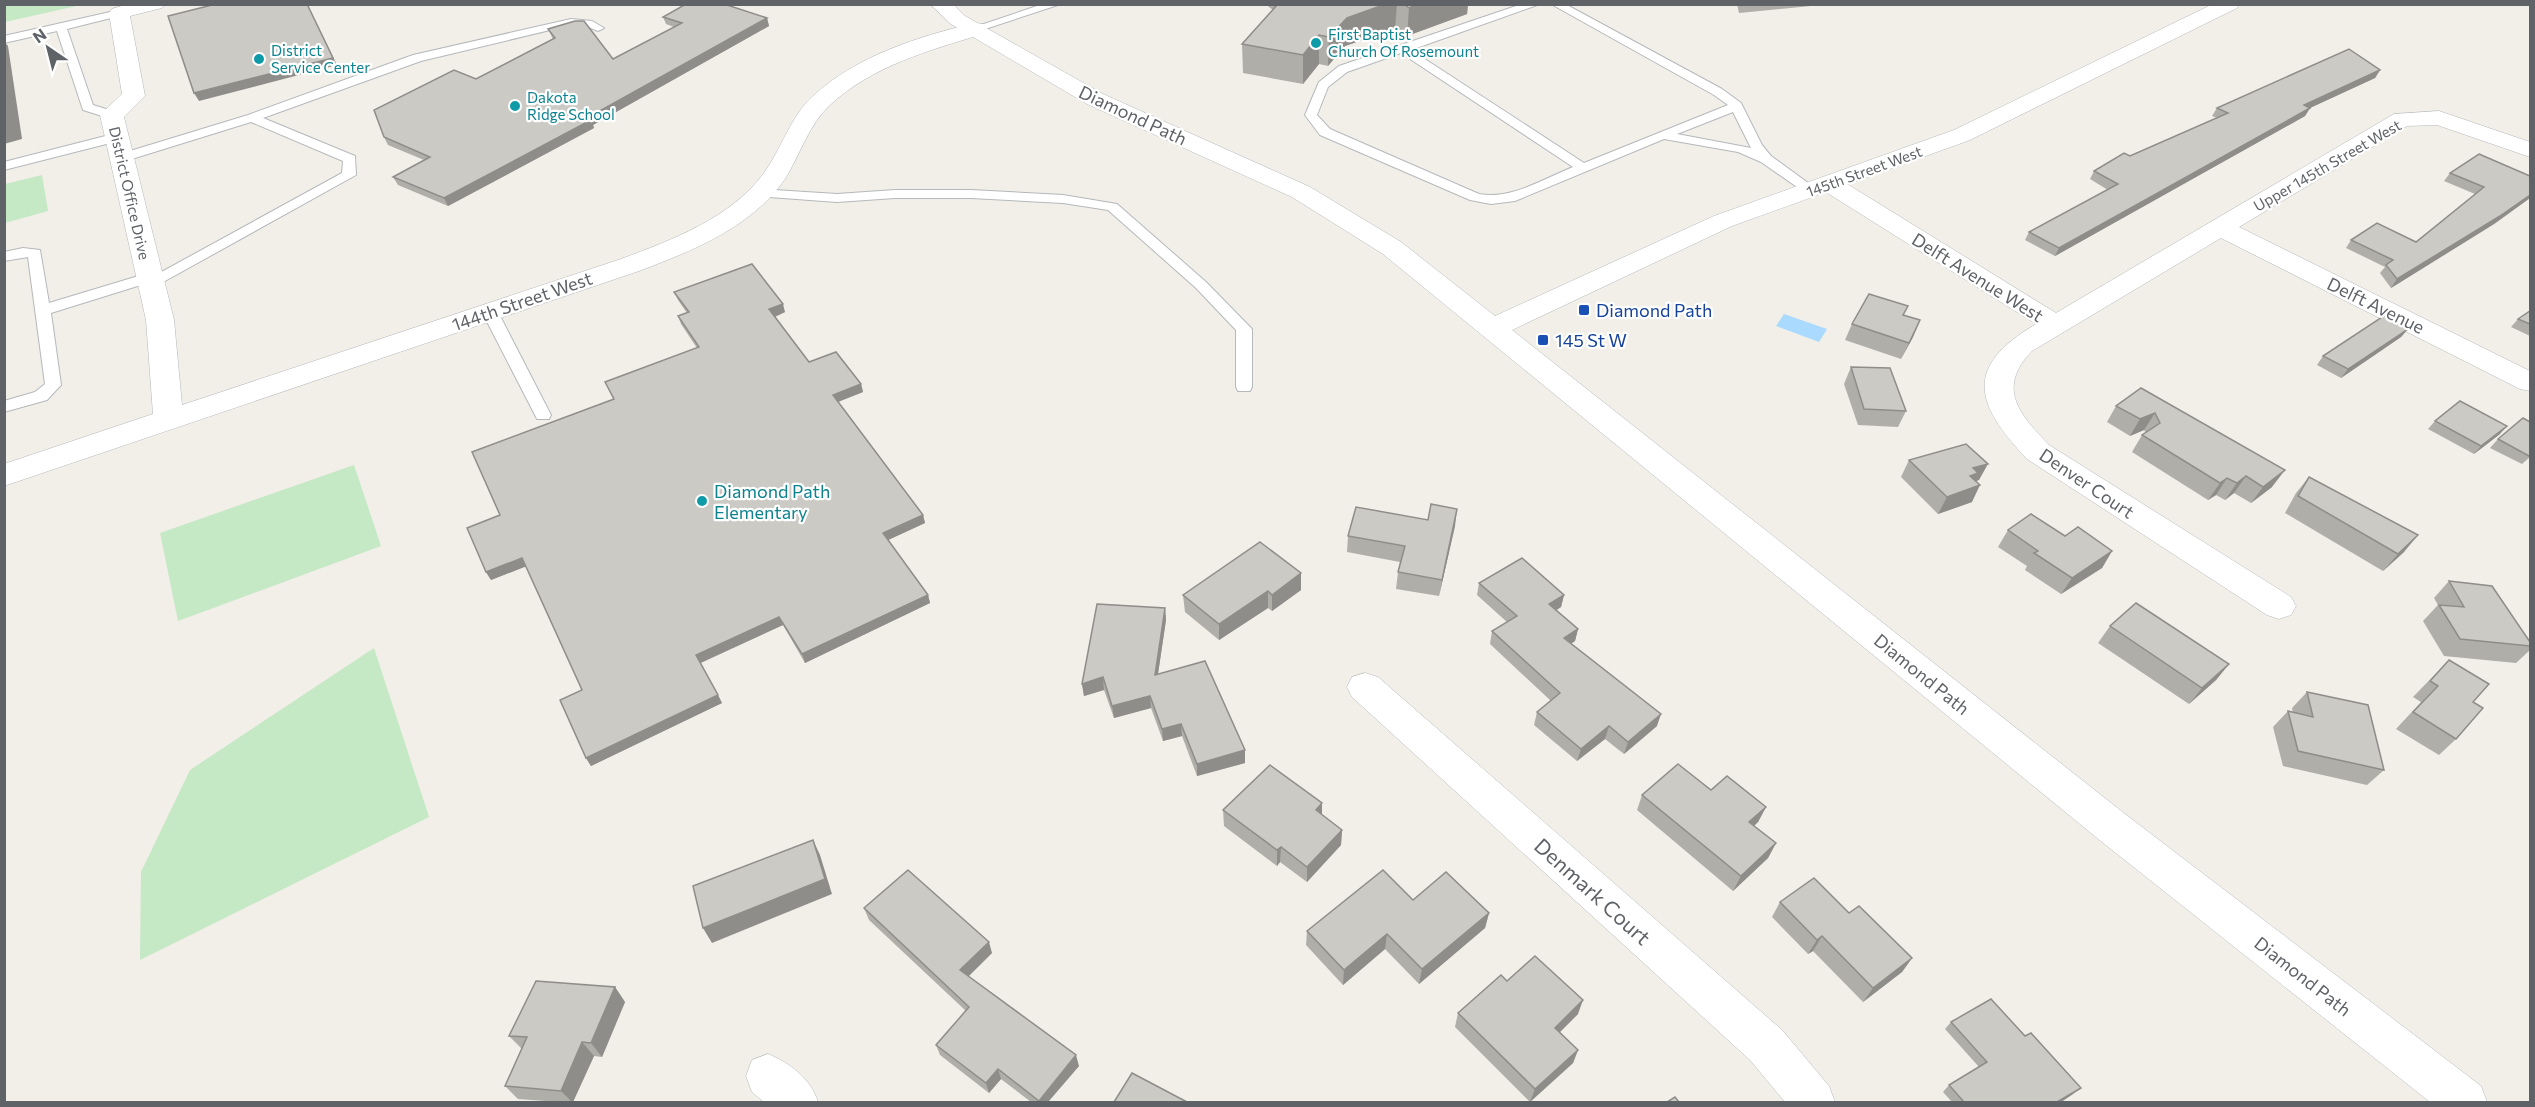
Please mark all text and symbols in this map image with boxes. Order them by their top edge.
north arrow [18,18,78,78]
text: N [29,24,49,47]
place label: First Baptist Church Of Rosemount [1328,25,1479,60]
marker: First Baptist Church Of Rosemount [1309,36,1323,50]
place label: District Service Center [271,41,370,76]
marker: District Service Center [252,52,266,66]
street label: Diamond Path [1076,80,1190,150]
place label: Dakota Ridge School [527,88,615,123]
marker: Dakota Ridge School [508,99,522,113]
street label: Upper 145th Street West [2250,115,2404,215]
street label: District Office Drive [106,125,154,261]
street label: 145th Street West [1804,142,1924,200]
street label: Delft Avenue West [1908,228,2048,326]
street label: 144th Street West [449,267,595,335]
street label: Delft Avenue [2324,272,2428,338]
place label: Diamond Path [1596,299,1712,321]
marker: Diamond Path [1577,303,1591,317]
place label: 145 St W [1555,329,1627,351]
marker: 145 St W [1536,333,1550,347]
street label: Denver Court [2035,443,2139,523]
place label: Diamond Path Elementary [714,480,830,523]
marker: Diamond Path Elementary [695,494,709,508]
street label: Diamond Path [1870,629,1974,719]
street label: Denmark Court [1530,832,1656,950]
street label: Diamond Path [2250,932,2356,1020]

